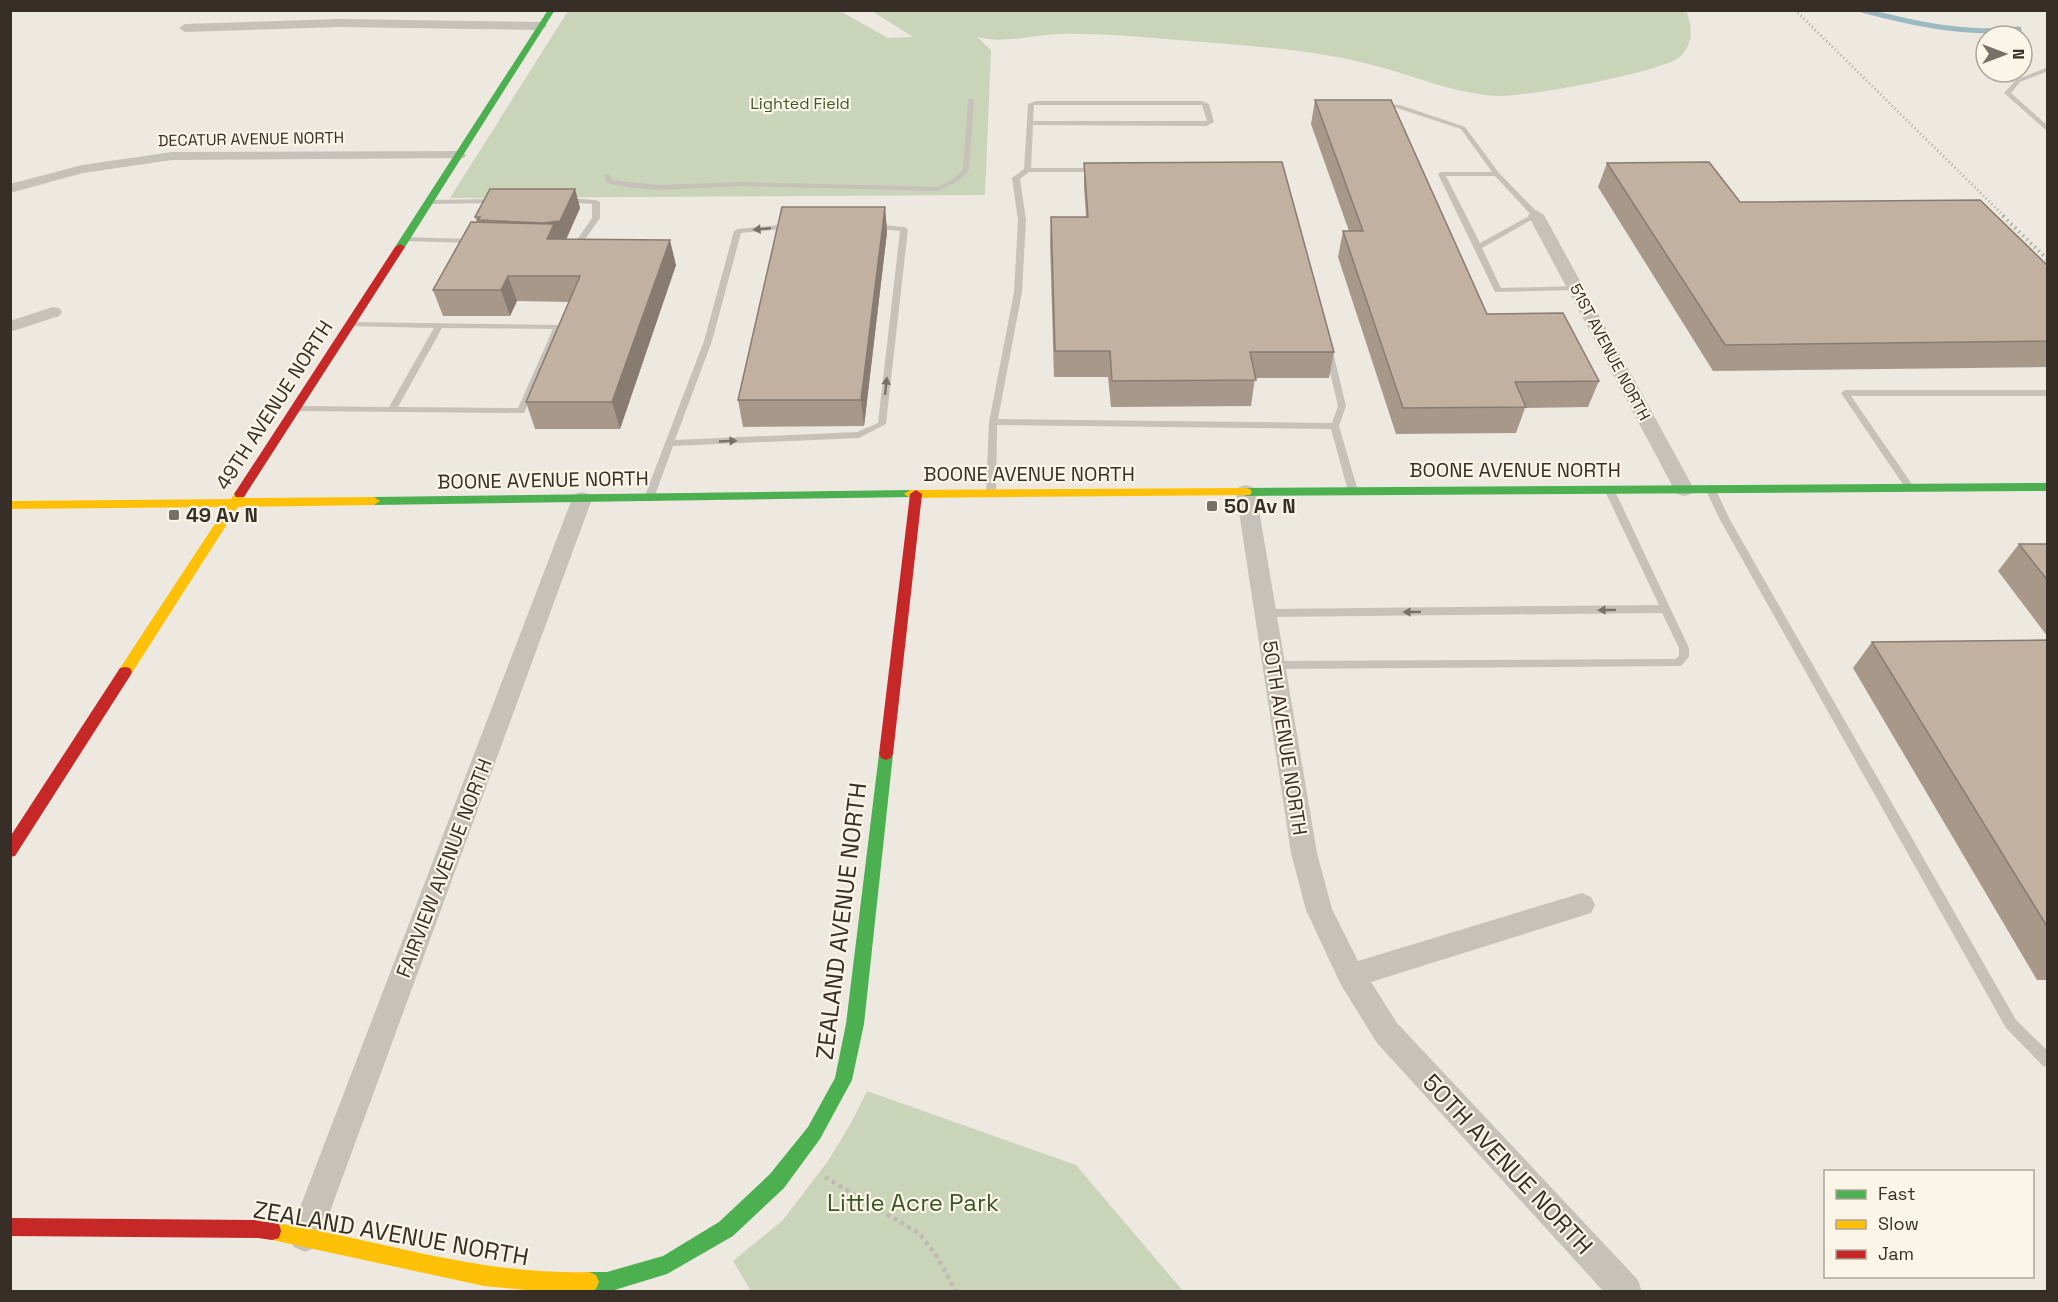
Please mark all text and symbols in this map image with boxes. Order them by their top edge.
north arrow [1974,24,2034,84]
text: N [2008,49,2029,59]
park label: Lighted Field [750,93,850,114]
street label: DECATUR AVENUE NORTH [158,127,344,151]
one-way arrow [752,224,771,234]
street label: 51ST AVENUE NORTH [1565,280,1655,424]
street label: 49TH AVENUE NORTH [210,315,338,495]
one-way arrow [881,376,891,395]
one-way arrow [719,436,738,445]
street label: BOONE AVENUE NORTH [1409,457,1621,483]
street label: BOONE AVENUE NORTH [923,461,1135,487]
street label: BOONE AVENUE NORTH [437,465,649,495]
place label: 50 Av N [1224,493,1296,519]
marker: 50 Av N [1205,499,1219,513]
place label: 49 Av N [186,502,258,528]
marker: 49 Av N [167,508,181,522]
one-way arrow [1598,605,1617,615]
one-way arrow [1403,607,1422,617]
street label: 50TH AVENUE NORTH [1257,639,1313,837]
street label: FAIRVIEW AVENUE NORTH [390,755,498,981]
street label: ZEALAND AVENUE NORTH [809,781,873,1061]
street label: 50TH AVENUE NORTH [1416,1067,1600,1261]
legend [1824,1170,2034,1278]
text: Fast [1878,1182,1915,1205]
park label: Little Acre Park [827,1187,999,1218]
street label: ZEALAND AVENUE NORTH [251,1194,531,1272]
text: Slow [1878,1212,1919,1235]
text: Jam [1878,1242,1914,1265]

